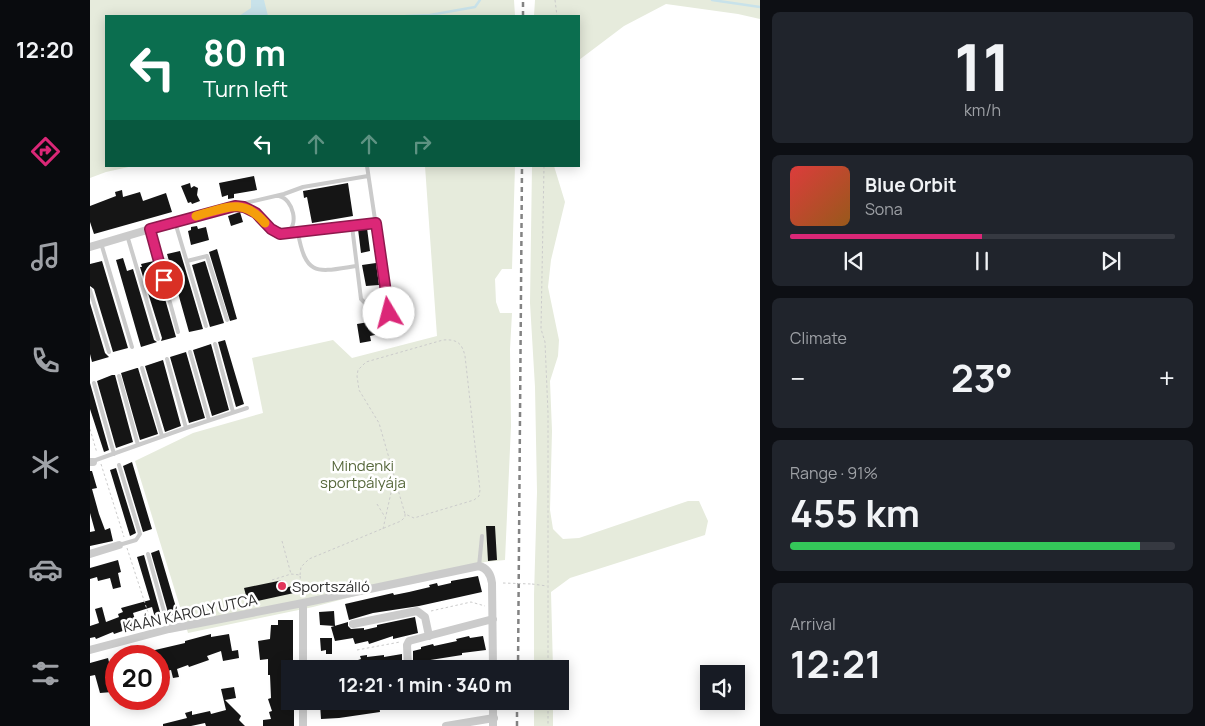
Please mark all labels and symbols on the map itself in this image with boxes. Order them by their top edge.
pin [143,259,185,301]
position arrow [362,286,414,338]
park label: Mindenki sportpályája [320,455,406,493]
place label: Sportszálló [292,576,370,597]
marker: Sportszálló [276,580,288,592]
street label: KAÁN KÁROLY UTCA [121,588,260,637]
speed limit sign: 20 [105,645,170,710]

